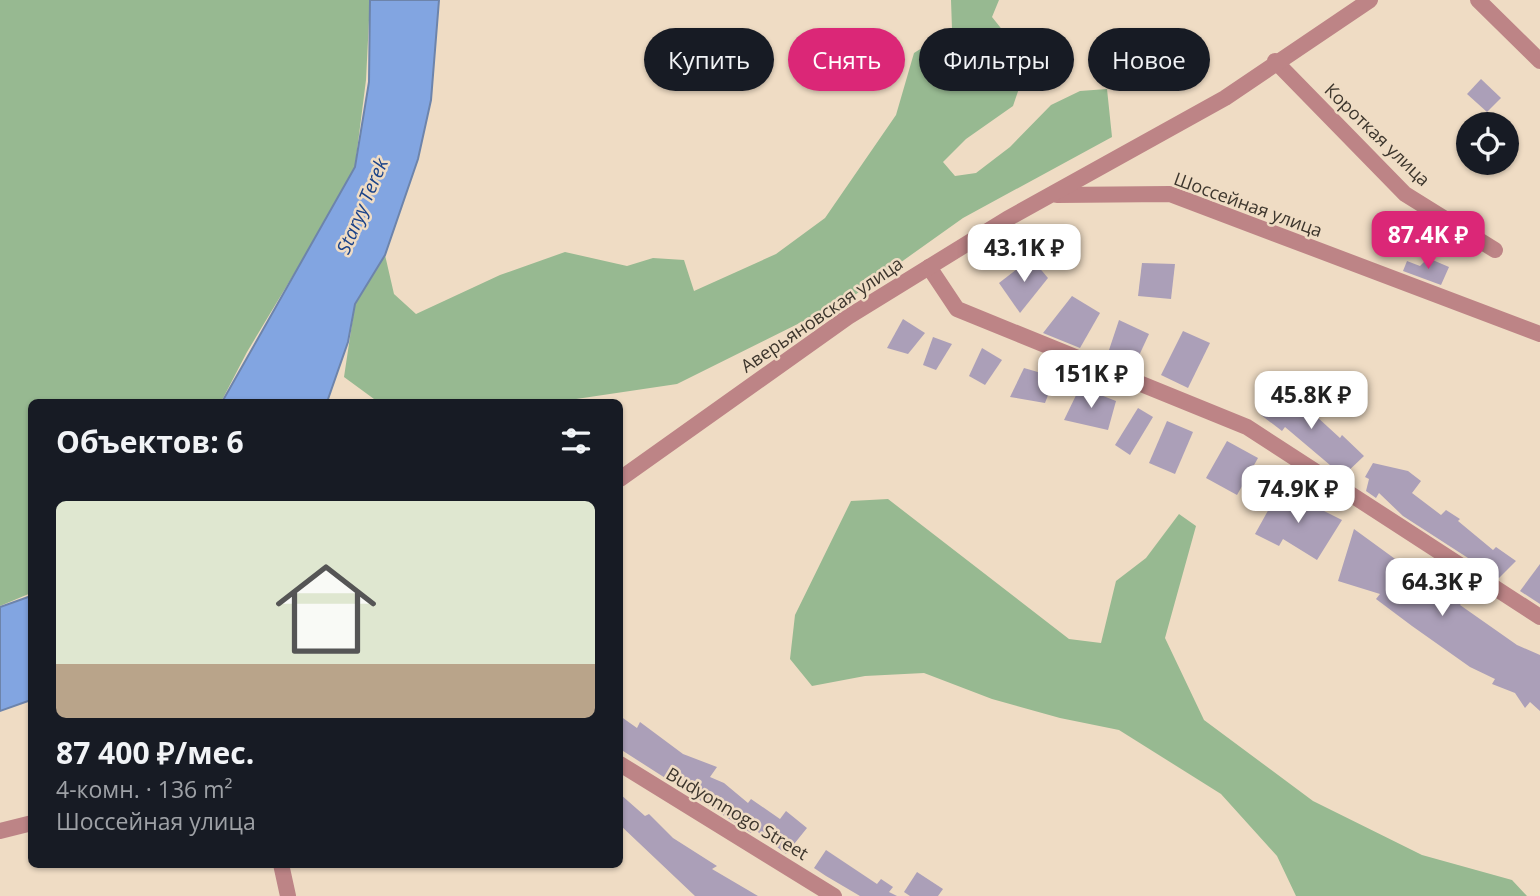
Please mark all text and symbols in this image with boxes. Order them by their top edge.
chip: Купить [644,28,774,91]
chip: Снять [788,28,905,91]
chip: Фильтры [919,28,1074,91]
chip: Новое [1088,28,1210,91]
street label: Короткая улица [1320,78,1436,191]
map controls [1456,112,1519,175]
button: locate [1456,112,1519,175]
water label: Staryy Terek [330,153,394,258]
street label: Шоссейная улица [1171,166,1326,242]
pin: 87.4K ₽ [1363,212,1493,271]
text: 87.4K ₽ [1388,218,1468,250]
pin: 43.1K ₽ [959,224,1089,284]
text: 43.1K ₽ [984,231,1064,263]
street label: Аверьяновская улица [736,251,907,377]
pin: 151K ₽ [1034,350,1148,410]
text: 151K ₽ [1054,357,1128,389]
pin: 45.8K ₽ [1246,372,1376,431]
text: 45.8K ₽ [1271,378,1351,410]
text: Объектов: 6 [56,421,244,462]
icon: filters [557,422,595,460]
pin: 74.9K ₽ [1233,466,1363,525]
text: 74.9K ₽ [1258,472,1338,504]
icon: home [263,546,389,672]
pin: 64.3K ₽ [1377,558,1507,618]
text: 64.3K ₽ [1402,565,1482,597]
text: 87 400 ₽/мес. [56,732,254,773]
street label: Budyonnogo Street [662,761,813,865]
text: 4-комн. · 136 m² [56,773,232,805]
text: Шоссейная улица [56,805,256,837]

